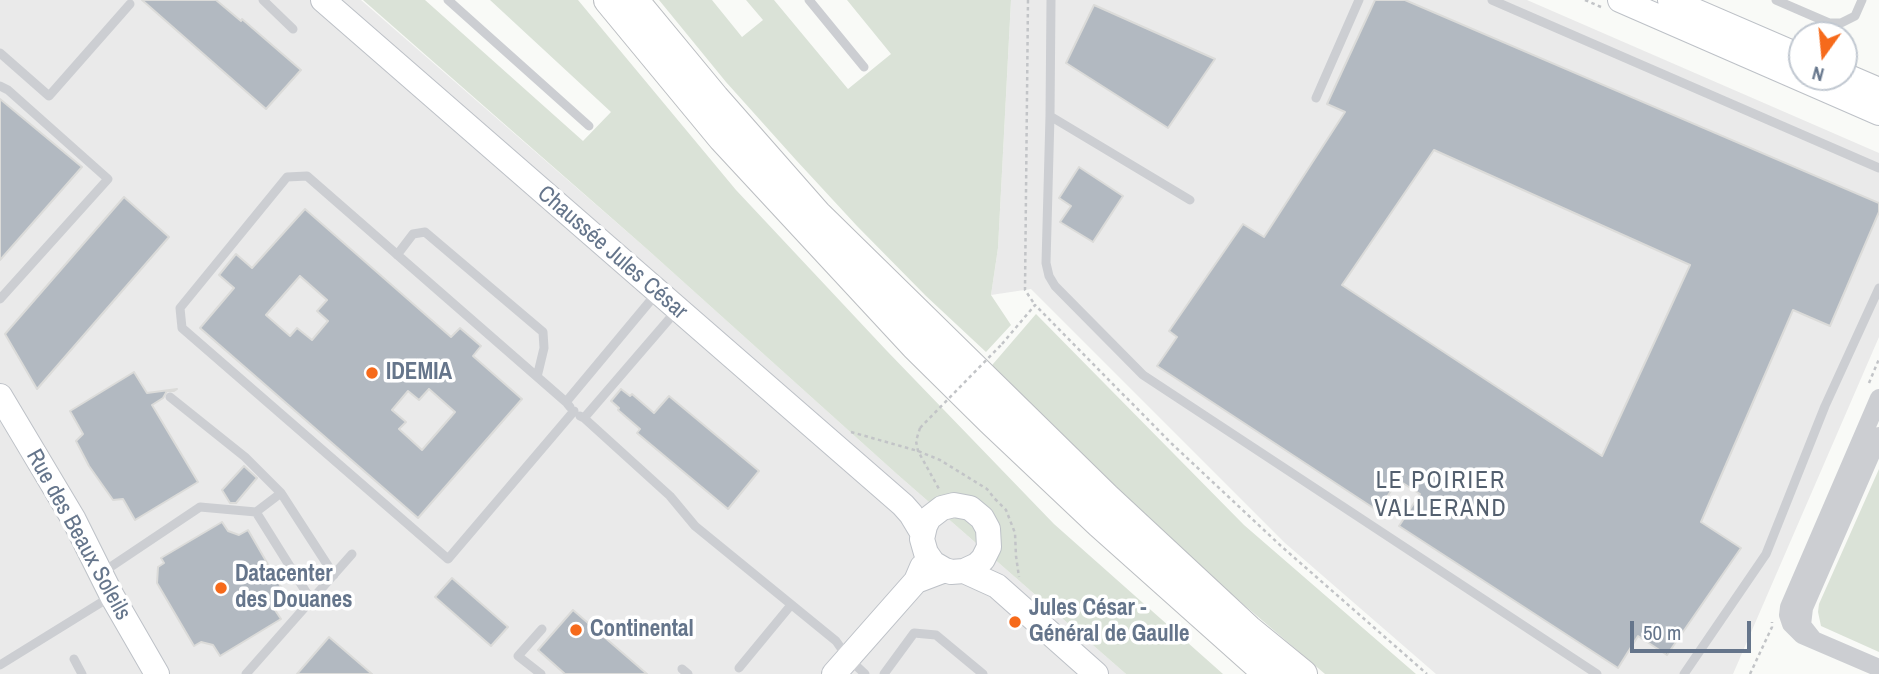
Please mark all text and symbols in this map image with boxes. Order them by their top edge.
north arrow [1788,21,1858,91]
text: N [1809,60,1827,88]
street label: Chaussée Jules César [531,180,693,326]
place label: IDEMIA [386,359,452,387]
marker: IDEMIA [364,365,380,381]
street label: Rue des Beaux Soleils [20,445,136,625]
district label: LE POIRIER VALLERAND [1375,468,1507,524]
place label: Datacenter des Douanes [235,561,352,615]
marker: Datacenter des Douanes [213,580,229,596]
place label: Jules César - Général de Gaulle [1029,595,1189,649]
scale bar [1634,608,1755,652]
marker: Jules César - Général de Gaulle [1007,614,1023,630]
place label: Continental [590,616,694,644]
text: 50 m [1643,618,1681,647]
marker: Continental [568,622,584,638]

